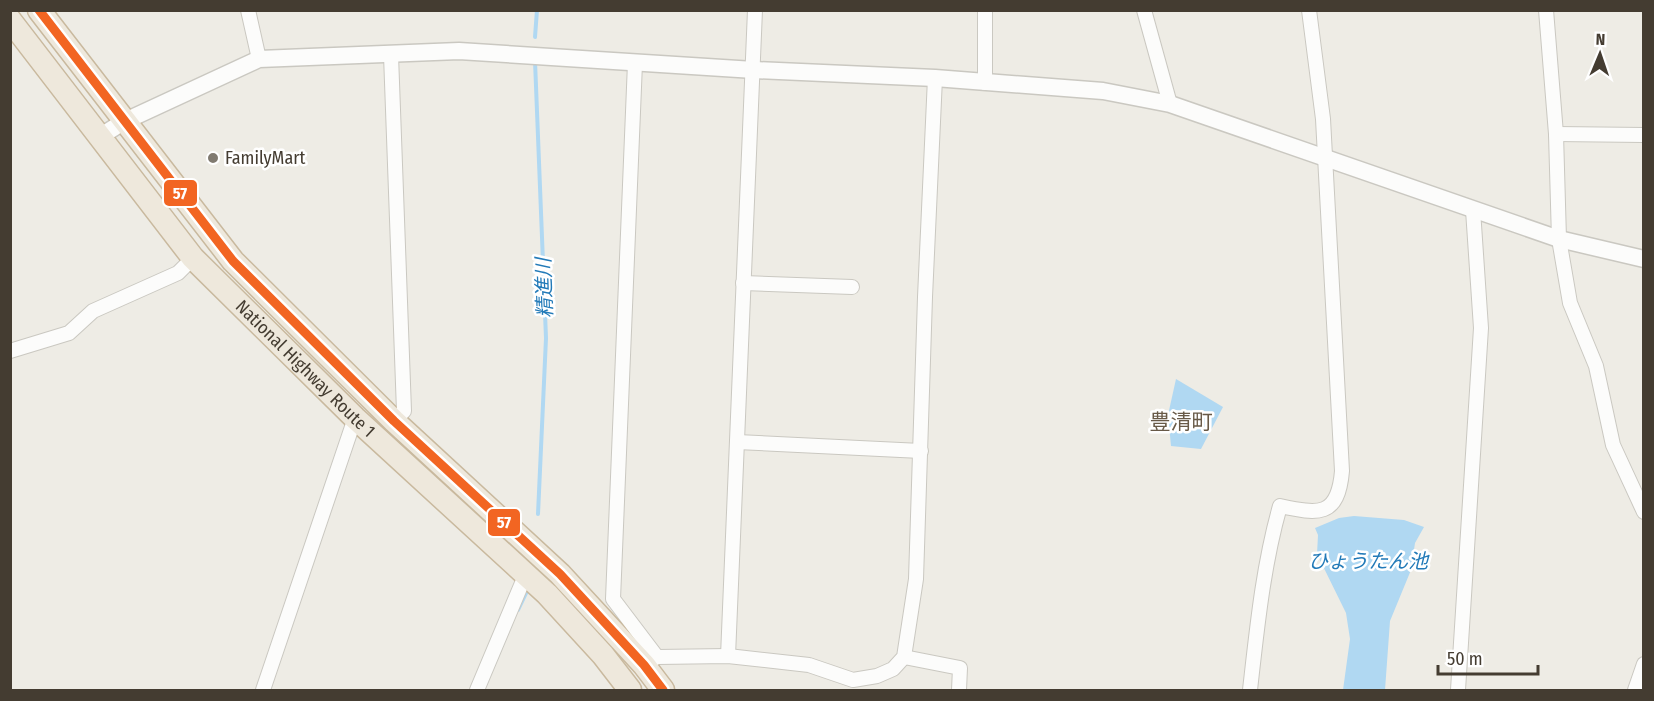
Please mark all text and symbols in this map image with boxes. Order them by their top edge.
north arrow [1570,24,1630,84]
text: N [1595,30,1606,49]
place label: FamilyMart [225,147,306,169]
marker: FamilyMart [206,151,220,165]
line badge: 57 [163,179,198,207]
text: 57 [173,184,187,203]
water label: 精進川 [531,256,557,318]
street label: National Highway Route 1 [231,295,380,442]
district label: 豊清町 [1150,409,1213,435]
line badge: 57 [487,508,521,537]
text: 57 [497,513,511,532]
water label: ひょうたん池 [1308,549,1430,573]
scale bar [1438,638,1538,676]
text: 50 m [1447,648,1483,670]

